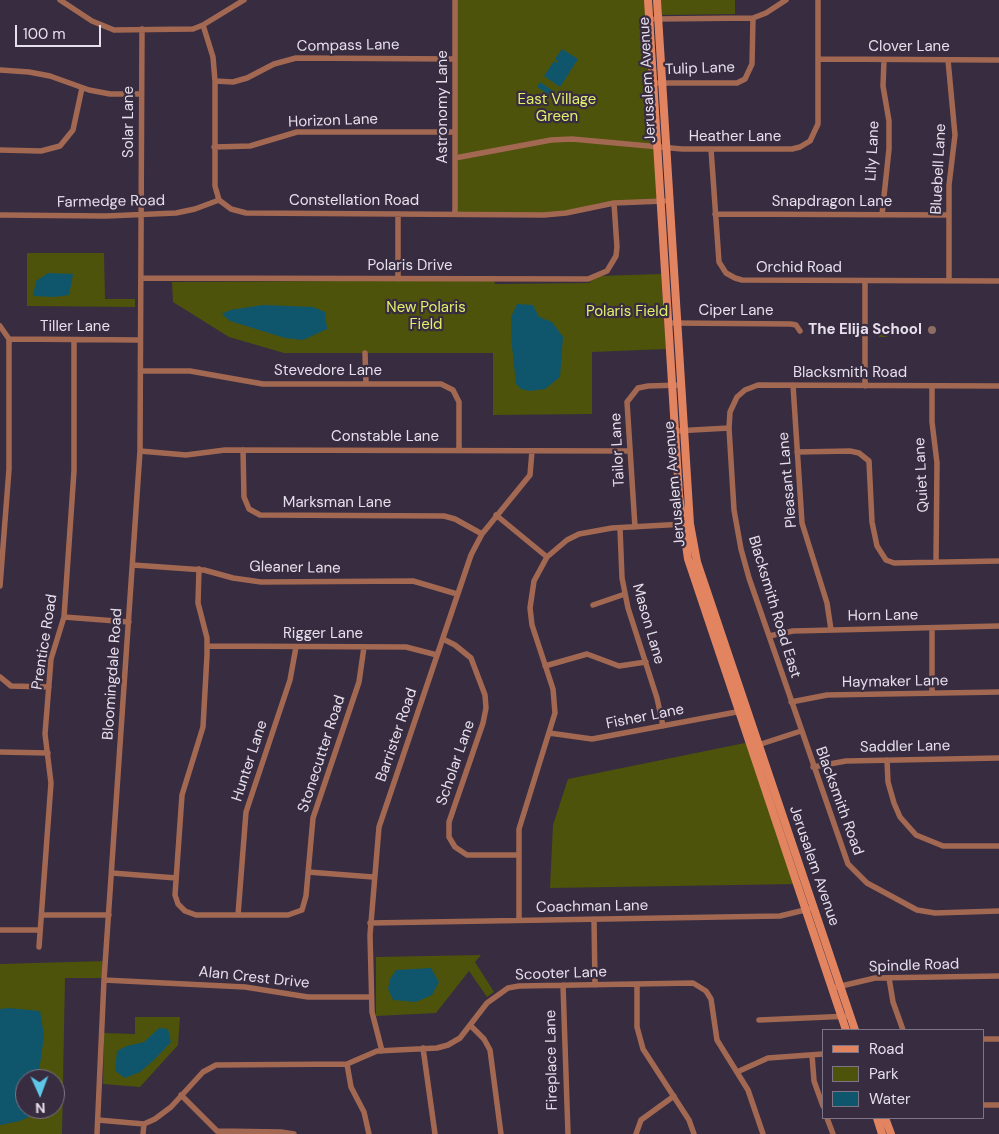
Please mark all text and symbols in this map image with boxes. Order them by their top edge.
scale bar [18,15,104,47]
street label: Jerusalem Avenue [636,17,660,143]
text: 100 m [23,24,66,44]
street label: Compass Lane [296,36,400,56]
street label: Clover Lane [868,38,950,56]
street label: Astronomy Lane [434,50,452,164]
street label: Tulip Lane [665,59,735,79]
street label: Solar Lane [120,86,138,158]
park label: East Village Green [518,91,596,126]
street label: Horizon Lane [288,110,378,132]
street label: Lily Lane [862,120,884,182]
street label: Bluebell Lane [928,123,950,215]
street label: Heather Lane [689,128,781,146]
street label: Farmedge Road [57,192,165,212]
street label: Constellation Road [289,192,419,210]
street label: Snapdragon Lane [772,193,892,211]
street label: Polaris Drive [368,257,452,275]
street label: Orchid Road [756,259,842,277]
park label: New Polaris Field [386,299,466,334]
street label: Ciper Lane [699,302,773,320]
park label: Polaris Field [586,303,668,321]
street label: Tiller Lane [40,318,110,336]
place label: The Elija School [808,321,922,339]
marker: The Elija School [926,324,938,336]
street label: Stevedore Lane [274,362,382,380]
street label: Blacksmith Road [793,364,907,382]
street label: Tailor Lane [607,413,629,487]
street label: Jerusalem Avenue [661,420,689,548]
street label: Constable Lane [331,428,439,446]
street label: Pleasant Lane [775,431,801,529]
street label: Quiet Lane [911,437,933,513]
street label: Marksman Lane [283,494,391,512]
street label: Blacksmith Road East [744,534,804,680]
street label: Gleaner Lane [249,558,341,578]
street label: Mason Lane [628,582,668,666]
street label: Prentice Road [29,593,61,691]
street label: Horn Lane [848,606,918,626]
street label: Bloomingdale Road [99,607,127,741]
street label: Rigger Lane [283,625,363,643]
street label: Haymaker Lane [842,672,948,692]
street label: Barrister Road [373,686,421,784]
street label: Stonecutter Road [295,693,349,815]
street label: Fisher Lane [604,701,686,733]
street label: Hunter Lane [228,718,272,804]
street label: Scholar Lane [433,718,479,808]
street label: Saddler Lane [860,737,950,757]
street label: Blacksmith Road [811,744,867,858]
street label: Jerusalem Avenue [785,803,843,929]
street label: Coachman Lane [536,897,648,917]
street label: Spindle Road [868,955,960,977]
street label: Alan Crest Drive [198,963,310,993]
street label: Scooter Lane [515,963,607,985]
street label: Fireplace Lane [542,1010,562,1110]
legend [822,1029,984,1119]
text: Road [869,1039,904,1059]
text: Park [869,1064,899,1084]
north arrow [15,1069,65,1119]
text: Water [869,1089,910,1109]
text: N [35,1099,46,1117]

